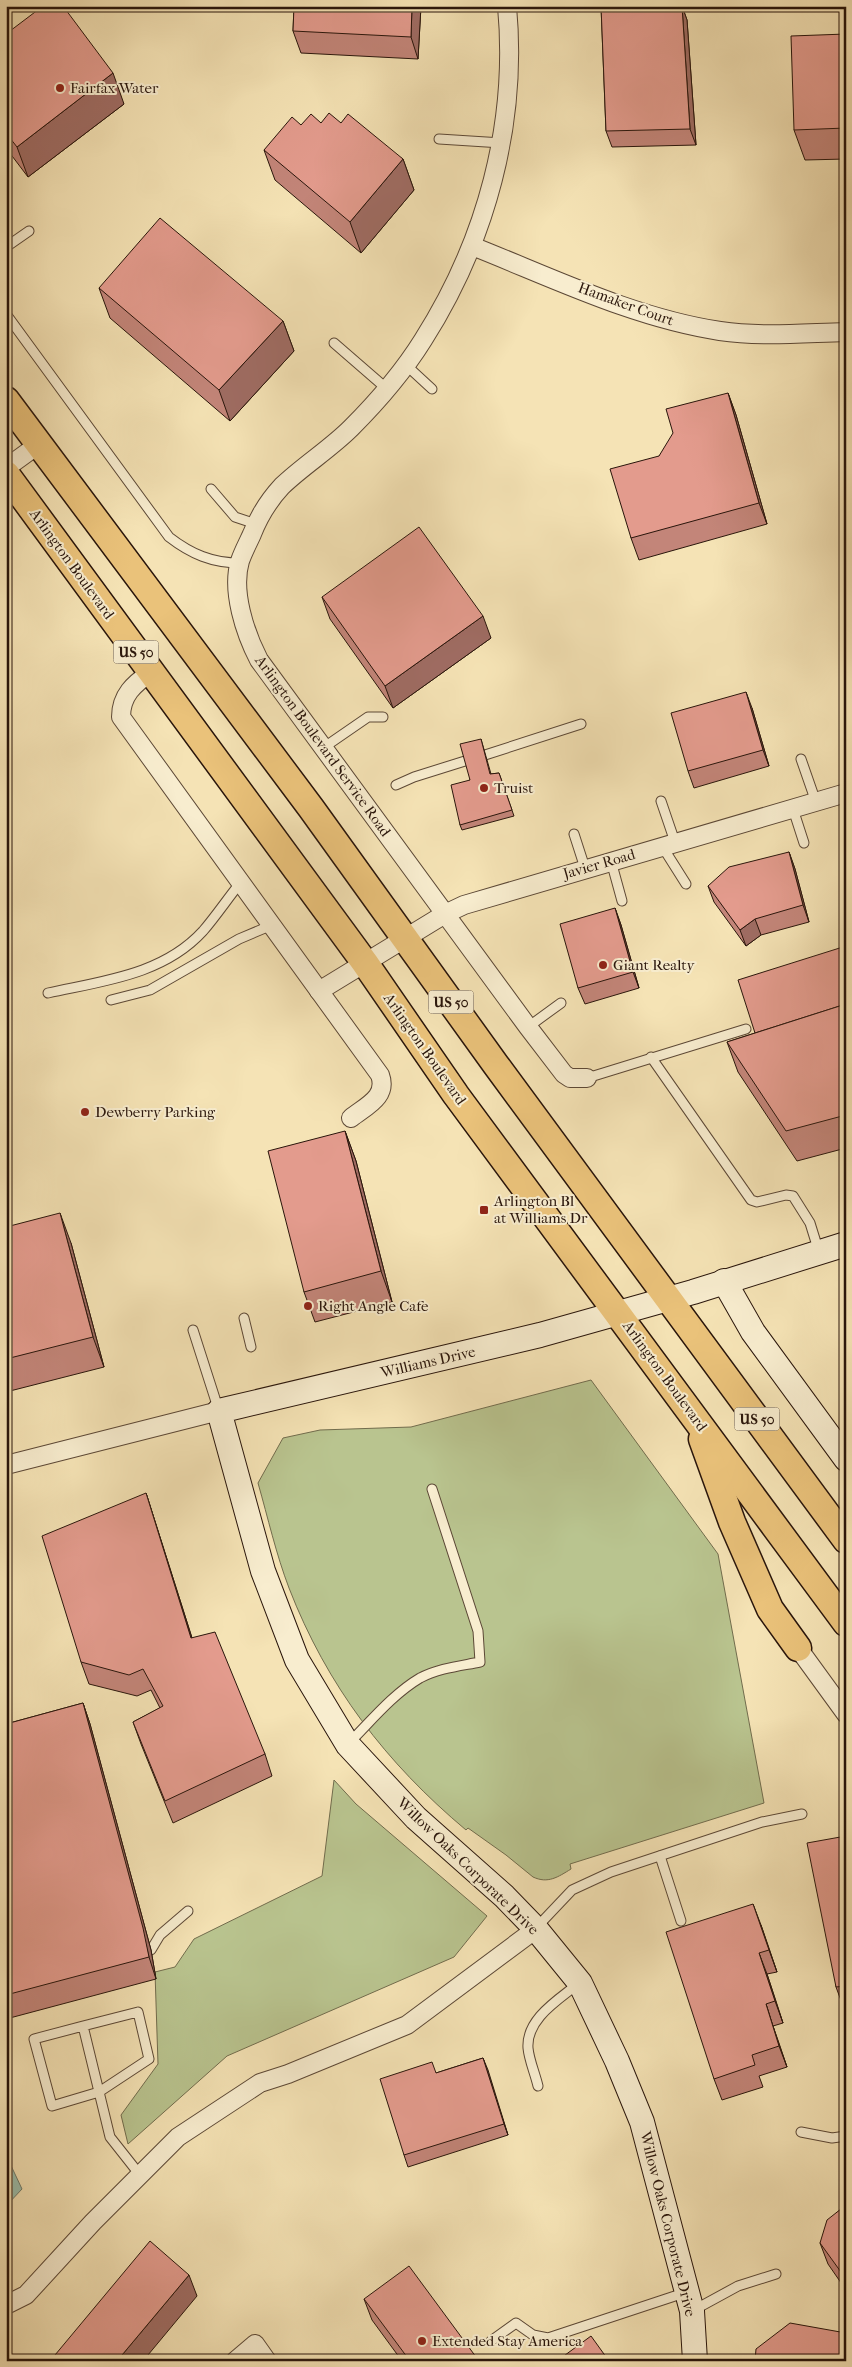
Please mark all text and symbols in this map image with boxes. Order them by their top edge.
place label: Fairfax Water [70,79,159,97]
marker: Fairfax Water [54,82,66,94]
street label: Hamaker Court [576,278,677,330]
street label: Arlington Boulevard [25,505,119,623]
road number: US 50 [114,640,158,664]
street label: Arlington Boulevard Service Road [251,651,395,841]
place label: Truist [494,779,534,797]
marker: Truist [478,782,490,794]
street label: Javier Road [560,845,638,883]
place label: Giant Realty [613,956,696,974]
marker: Giant Realty [597,959,609,971]
street label: Arlington Boulevard [379,989,471,1109]
road number: US 50 [428,990,474,1014]
place label: Dewberry Parking [95,1103,216,1121]
marker: Dewberry Parking [79,1106,91,1118]
place label: Arlington Bl at Williams Dr [493,1192,588,1227]
marker: Arlington Bl at Williams Dr [478,1204,490,1216]
place label: Right Angle Cafe [318,1297,429,1315]
marker: Right Angle Cafe [302,1300,314,1312]
street label: Arlington Boulevard [618,1317,712,1435]
street label: Williams Drive [378,1342,478,1382]
road number: US 50 [734,1408,780,1430]
street label: Willow Oaks Corporate Drive [393,1793,543,1939]
street label: Willow Oaks Corporate Drive [636,2129,700,2319]
place label: Extended Stay America [432,2332,583,2350]
marker: Extended Stay America [416,2335,428,2347]

